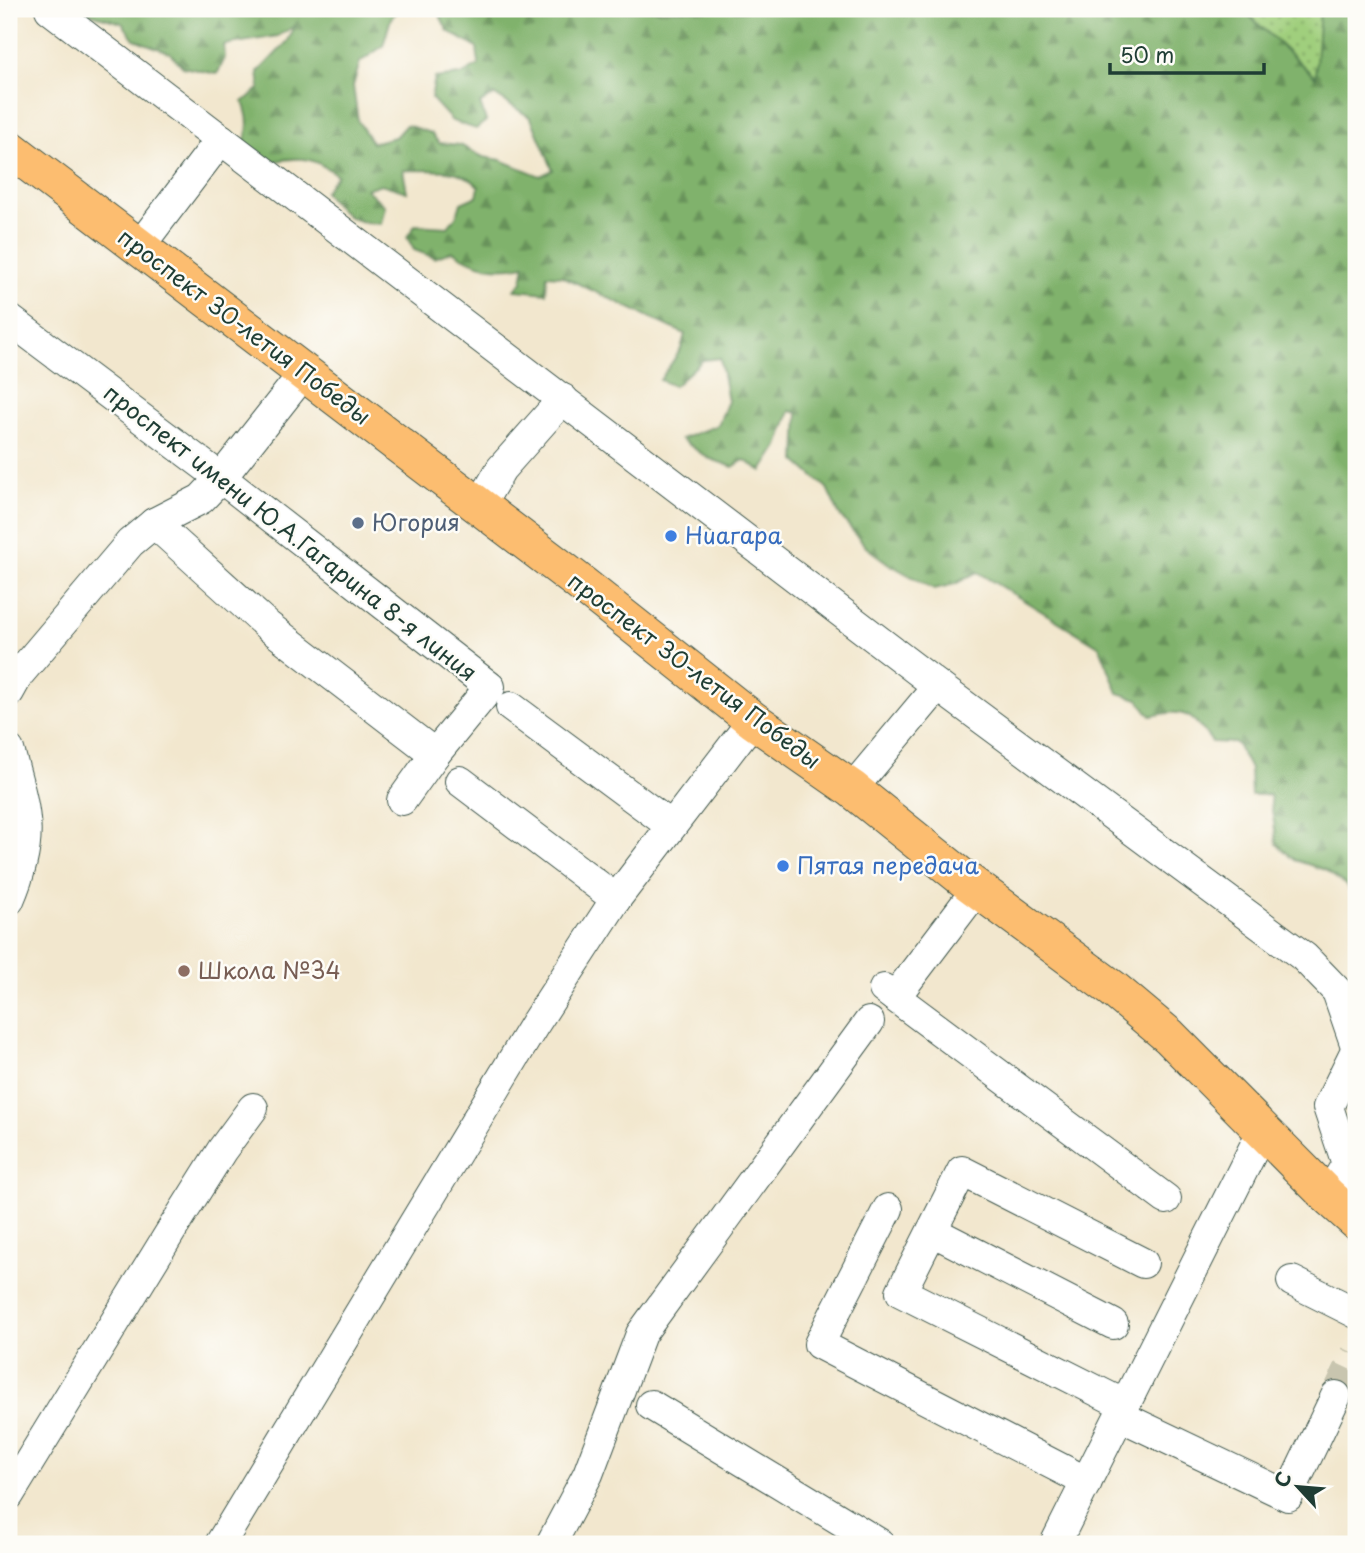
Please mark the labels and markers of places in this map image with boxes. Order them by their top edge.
place label: Югория [372,504,460,539]
marker: Югория [350,515,366,531]
place label: Ниагара [685,517,783,552]
marker: Ниагара [663,528,679,544]
place label: Пятая передача [797,847,980,882]
marker: Пятая передача [775,858,791,874]
place label: Школа №34 [198,952,341,987]
marker: Школа №34 [176,963,192,979]

